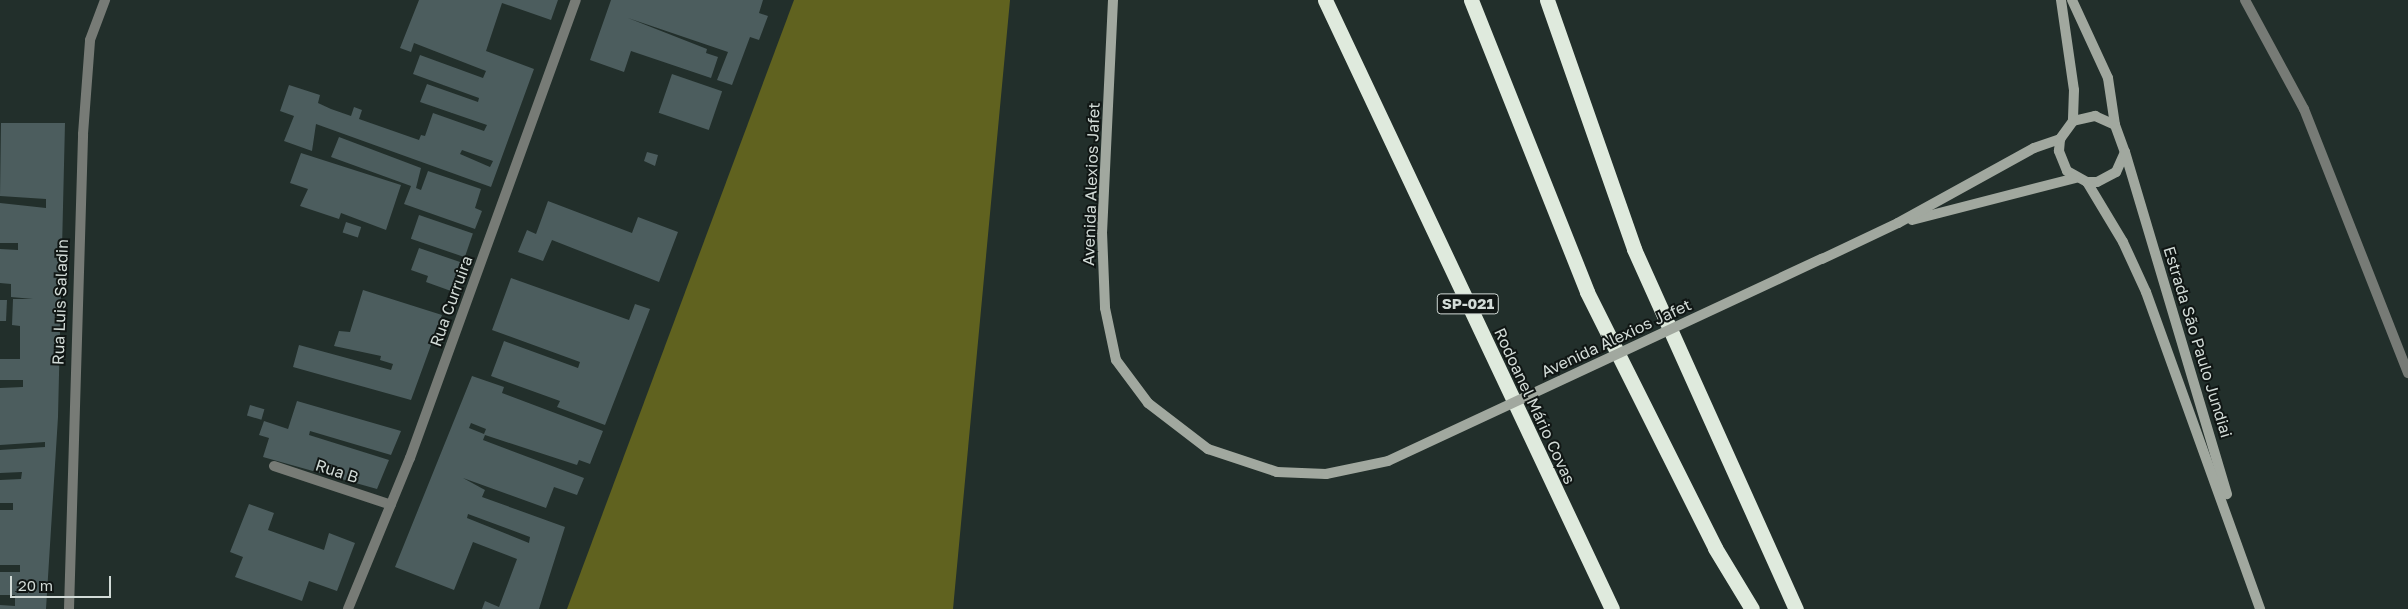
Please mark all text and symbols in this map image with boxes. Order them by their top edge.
street label: Avenida Alexios Jafet [1079,102,1103,266]
street label: Rua Luis Saladin [48,239,72,365]
street label: Estrada São Paulo Jundiai [2160,244,2236,440]
street label: Rua Curruira [426,253,476,349]
road number: SP-021 [1437,292,1499,316]
street label: Avenida Alexios Jafet [1538,295,1694,381]
street label: Rodoanel Mário Covas [1490,325,1580,487]
street label: Rua B [313,455,361,487]
scale bar [12,566,114,598]
text: 20 m [18,576,53,594]

